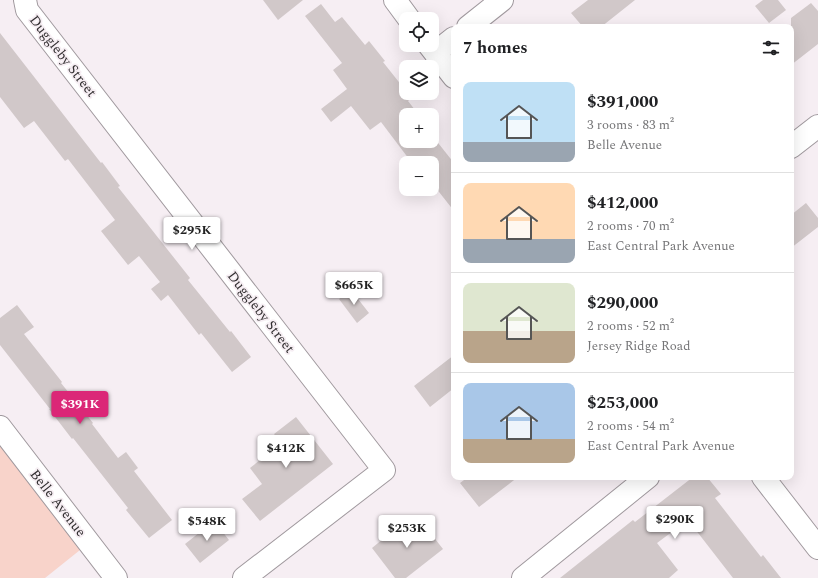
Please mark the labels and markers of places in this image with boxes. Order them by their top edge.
pin: $295K [164,217,220,251]
pin: $665K [326,272,382,306]
pin: $391K [52,391,108,425]
pin: $412K [258,435,314,469]
pin: $290K [647,506,703,540]
pin: $548K [179,508,235,542]
pin: $253K [379,515,435,549]

